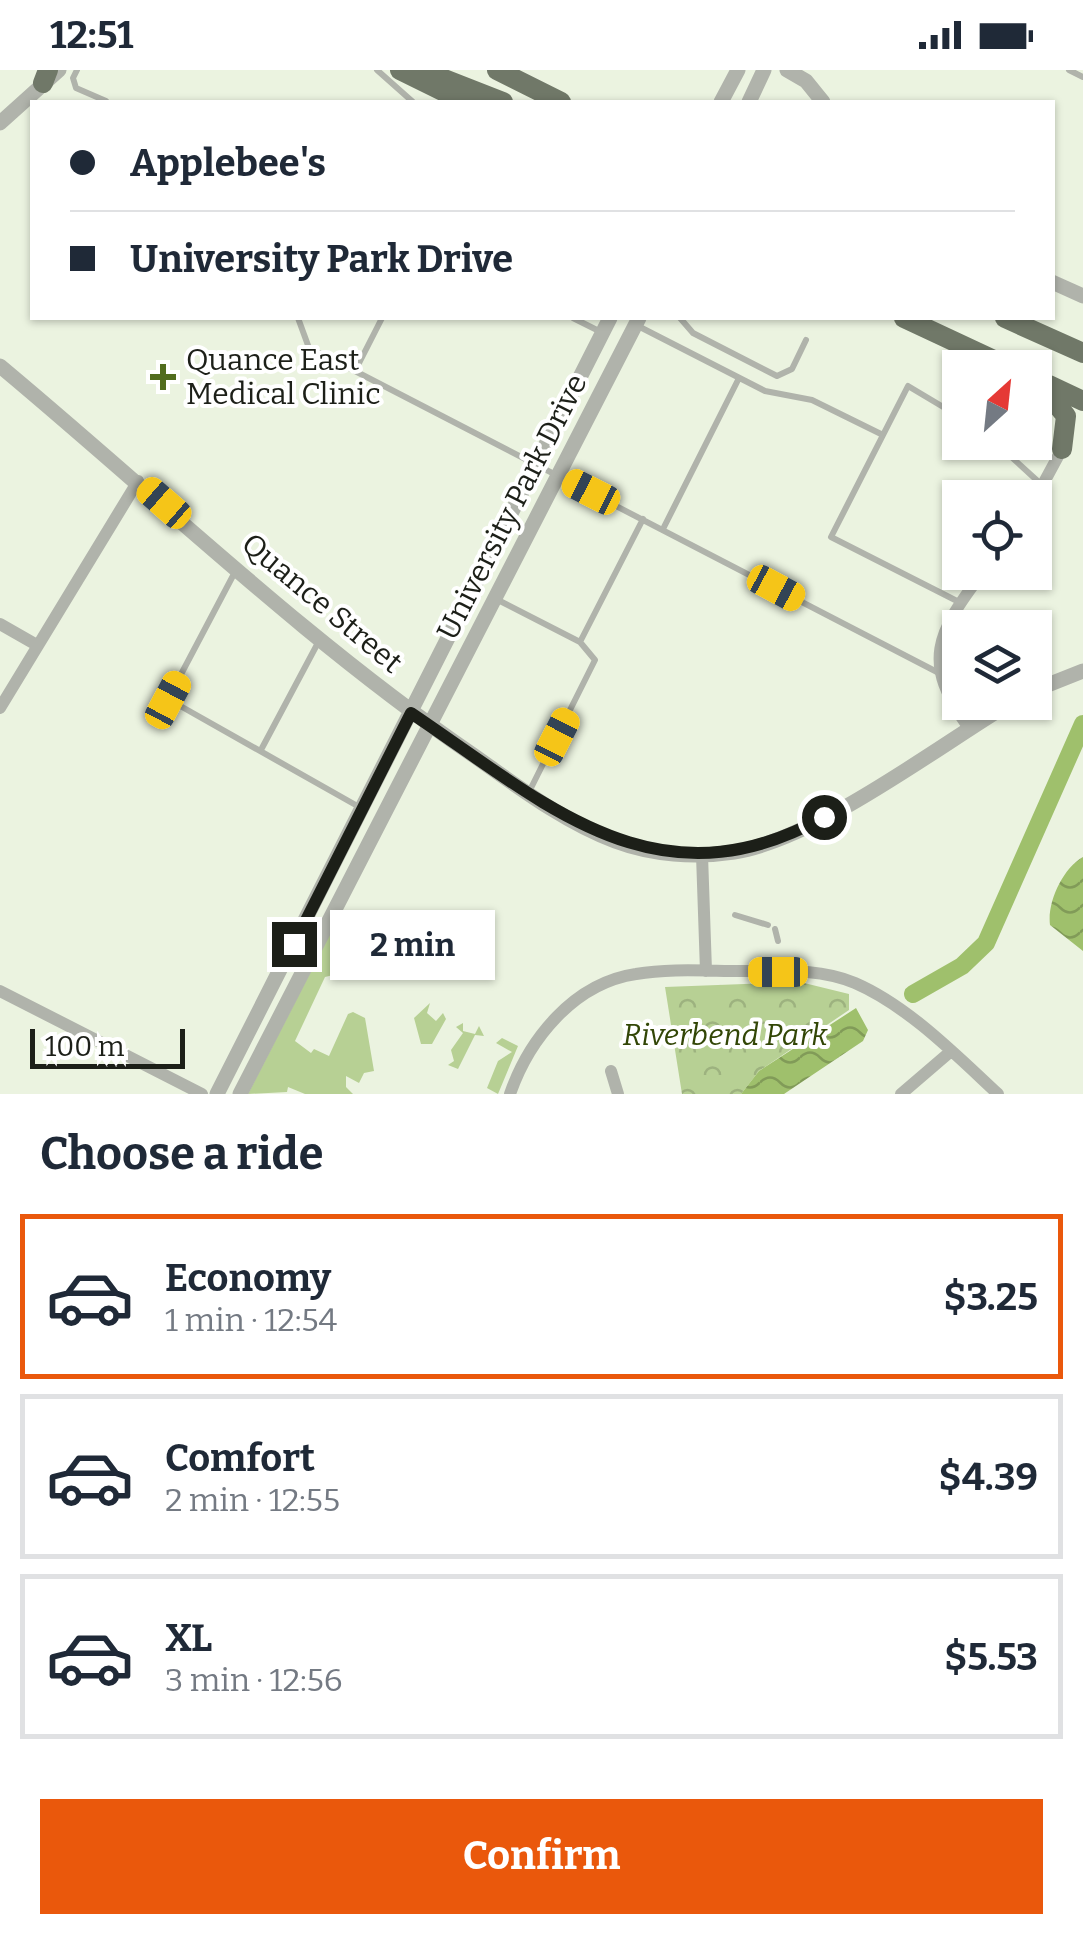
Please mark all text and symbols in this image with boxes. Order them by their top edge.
text: 12:51 [50,12,133,58]
text: Applebee's [130,140,326,186]
text: University Park Drive [130,236,513,282]
place label: Quance East Medical Clinic [186,342,381,412]
north arrow [942,350,1052,460]
map controls [942,350,1052,720]
marker: Quance East Medical Clinic [150,364,176,390]
street label: University Park Drive [429,368,595,646]
car [557,465,625,519]
car [132,472,196,534]
button: locate [942,480,1052,590]
street label: Quance Street [234,525,410,681]
car [742,561,810,615]
button: layers [942,610,1052,720]
car [141,666,195,734]
car [530,703,584,771]
route start [802,795,847,840]
callout: 2 min [329,909,494,979]
route end [272,922,317,967]
text: 2 min [370,926,455,964]
car [748,957,808,987]
park label: Riverbend Park [622,1017,828,1053]
scale bar [30,1024,185,1068]
text: 100 m [45,1030,125,1063]
text: Choose a ride [40,1127,323,1181]
icon: car [45,1252,135,1342]
text: Economy [165,1255,331,1301]
text: $3.25 [943,1274,1038,1320]
text: 1 min · 12:54 [165,1301,337,1339]
icon: car [45,1432,135,1522]
text: Comfort [165,1435,315,1481]
text: $4.39 [939,1454,1038,1500]
text: 2 min · 12:55 [165,1481,340,1519]
icon: car [45,1612,135,1702]
text: XL [165,1615,212,1661]
text: $5.53 [944,1634,1038,1680]
text: 3 min · 12:56 [165,1661,343,1699]
button: Confirm [40,1799,1043,1914]

